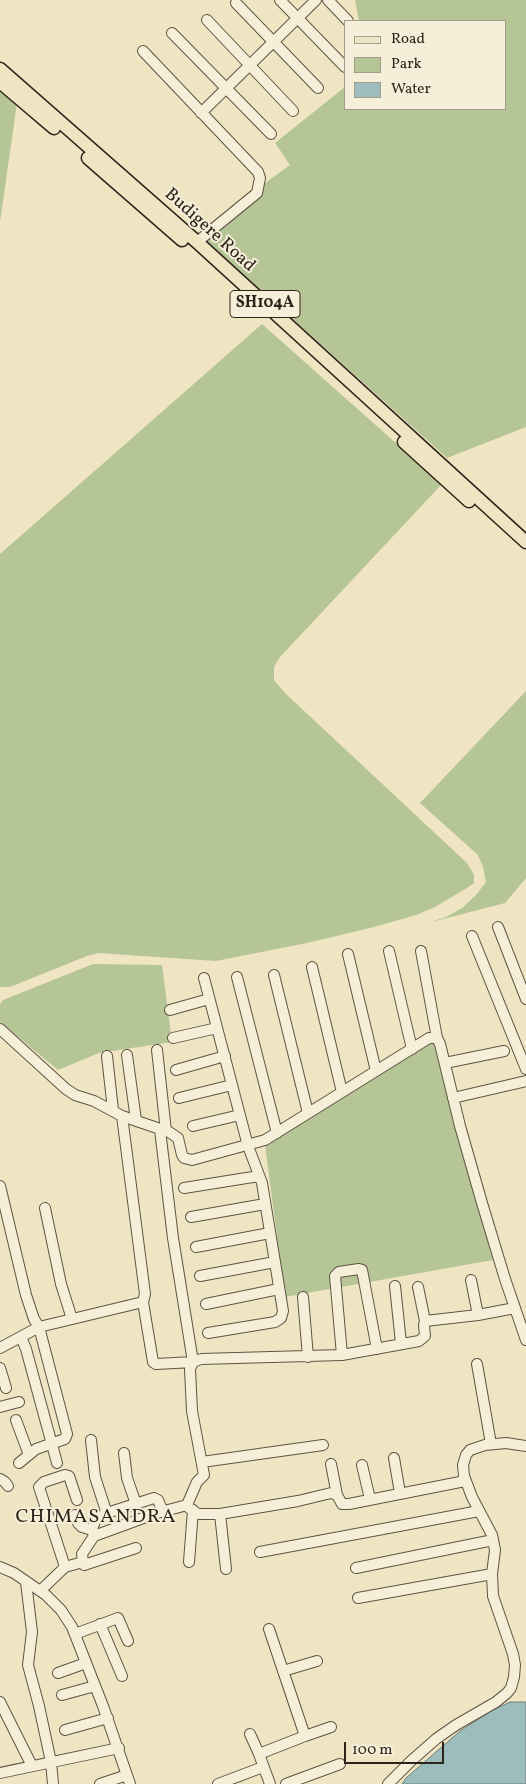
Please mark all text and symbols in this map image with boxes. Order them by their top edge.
legend [344,20,506,110]
text: Road [391,29,425,50]
text: Park [391,54,422,75]
text: Water [391,79,431,100]
street label: Budigere Road [159,185,259,277]
road number: SH104A [230,290,300,318]
district label: CHIMASANDRA [14,1506,178,1530]
scale bar [346,1732,446,1764]
text: 100 m [352,1740,392,1761]

